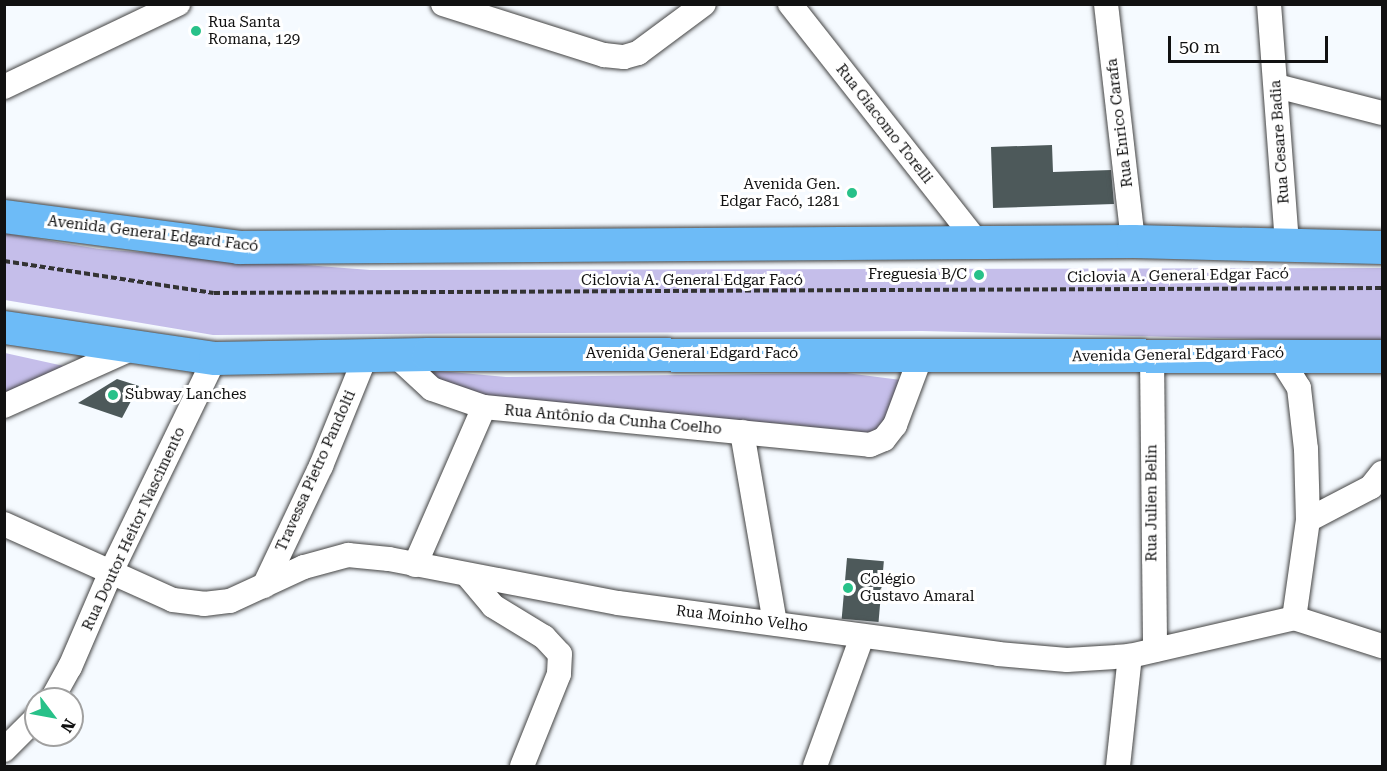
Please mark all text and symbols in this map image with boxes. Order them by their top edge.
place label: Rua Santa Romana, 129 [208,13,300,48]
marker: Rua Santa Romana, 129 [189,24,203,38]
scale bar [1171,24,1332,62]
text: 50 m [1179,36,1220,57]
street label: Rua Enrico Carafa [1103,57,1137,189]
street label: Rua Giacomo Torelli [832,61,936,187]
street label: Rua Cesare Badia [1267,79,1293,205]
place label: Avenida Gen. Edgar Facó, 1281 [720,175,840,210]
marker: Avenida Gen. Edgar Facó, 1281 [845,186,859,200]
street label: Avenida General Edgard Facó [47,212,259,256]
street label: Ciclovia A. General Edgar Facó [1067,265,1289,287]
place label: Freguesia B/C [868,266,967,284]
marker: Freguesia B/C [972,268,986,282]
street label: Ciclovia A. General Edgar Facó [581,272,803,290]
street label: Avenida General Edgard Facó [1072,344,1284,366]
street label: Avenida General Edgard Facó [586,345,798,363]
place label: Subway Lanches [125,386,246,404]
marker: Subway Lanches [106,388,120,402]
street label: Travessa Pietro Pandolti [272,388,360,554]
street label: Rua Antônio da Cunha Coelho [504,402,722,438]
street label: Rua Doutor Heitor Nascimento [79,424,189,634]
street label: Rua Julien Belin [1143,444,1161,562]
place label: Colégio Gustavo Amaral [860,570,974,605]
marker: Colégio Gustavo Amaral [841,581,855,595]
street label: Rua Moinho Velho [675,602,809,636]
north arrow [24,687,84,747]
text: N [57,715,79,736]

